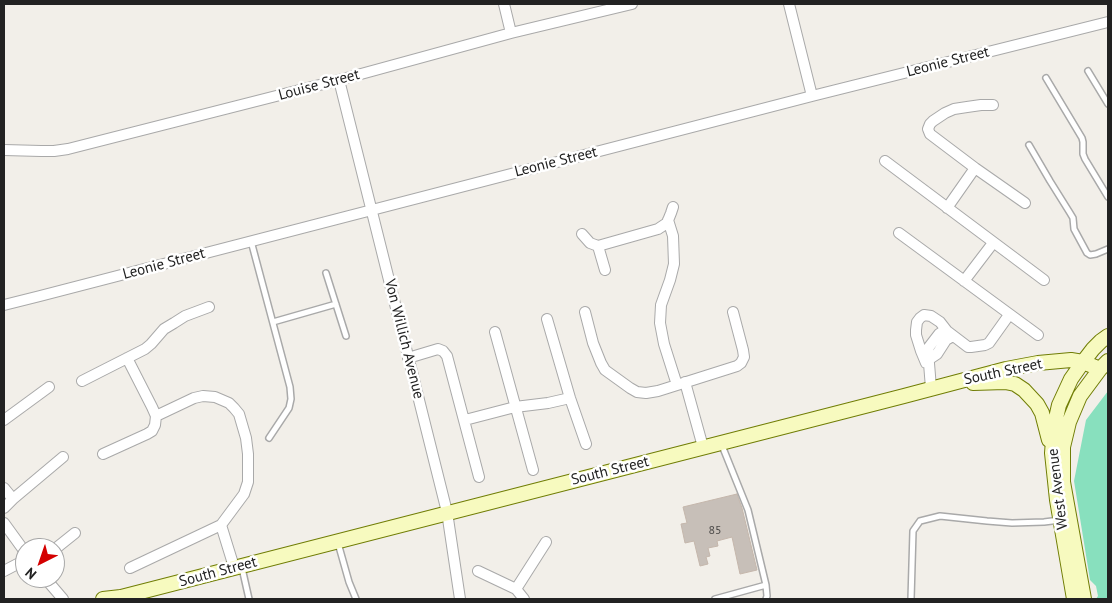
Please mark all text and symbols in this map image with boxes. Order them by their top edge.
street label: Leonie Street [905,43,991,81]
street label: Louise Street [276,66,362,104]
street label: Leonie Street [513,143,599,181]
street label: Leonie Street [121,244,207,284]
street label: Von Willich Avenue [380,277,428,401]
street label: South Street [962,355,1044,389]
street label: West Avenue [1044,447,1072,531]
street label: South Street [569,453,651,489]
house number: 85 [708,524,722,538]
north arrow [15,538,65,588]
street label: South Street [177,553,259,591]
text: N [21,564,40,583]

